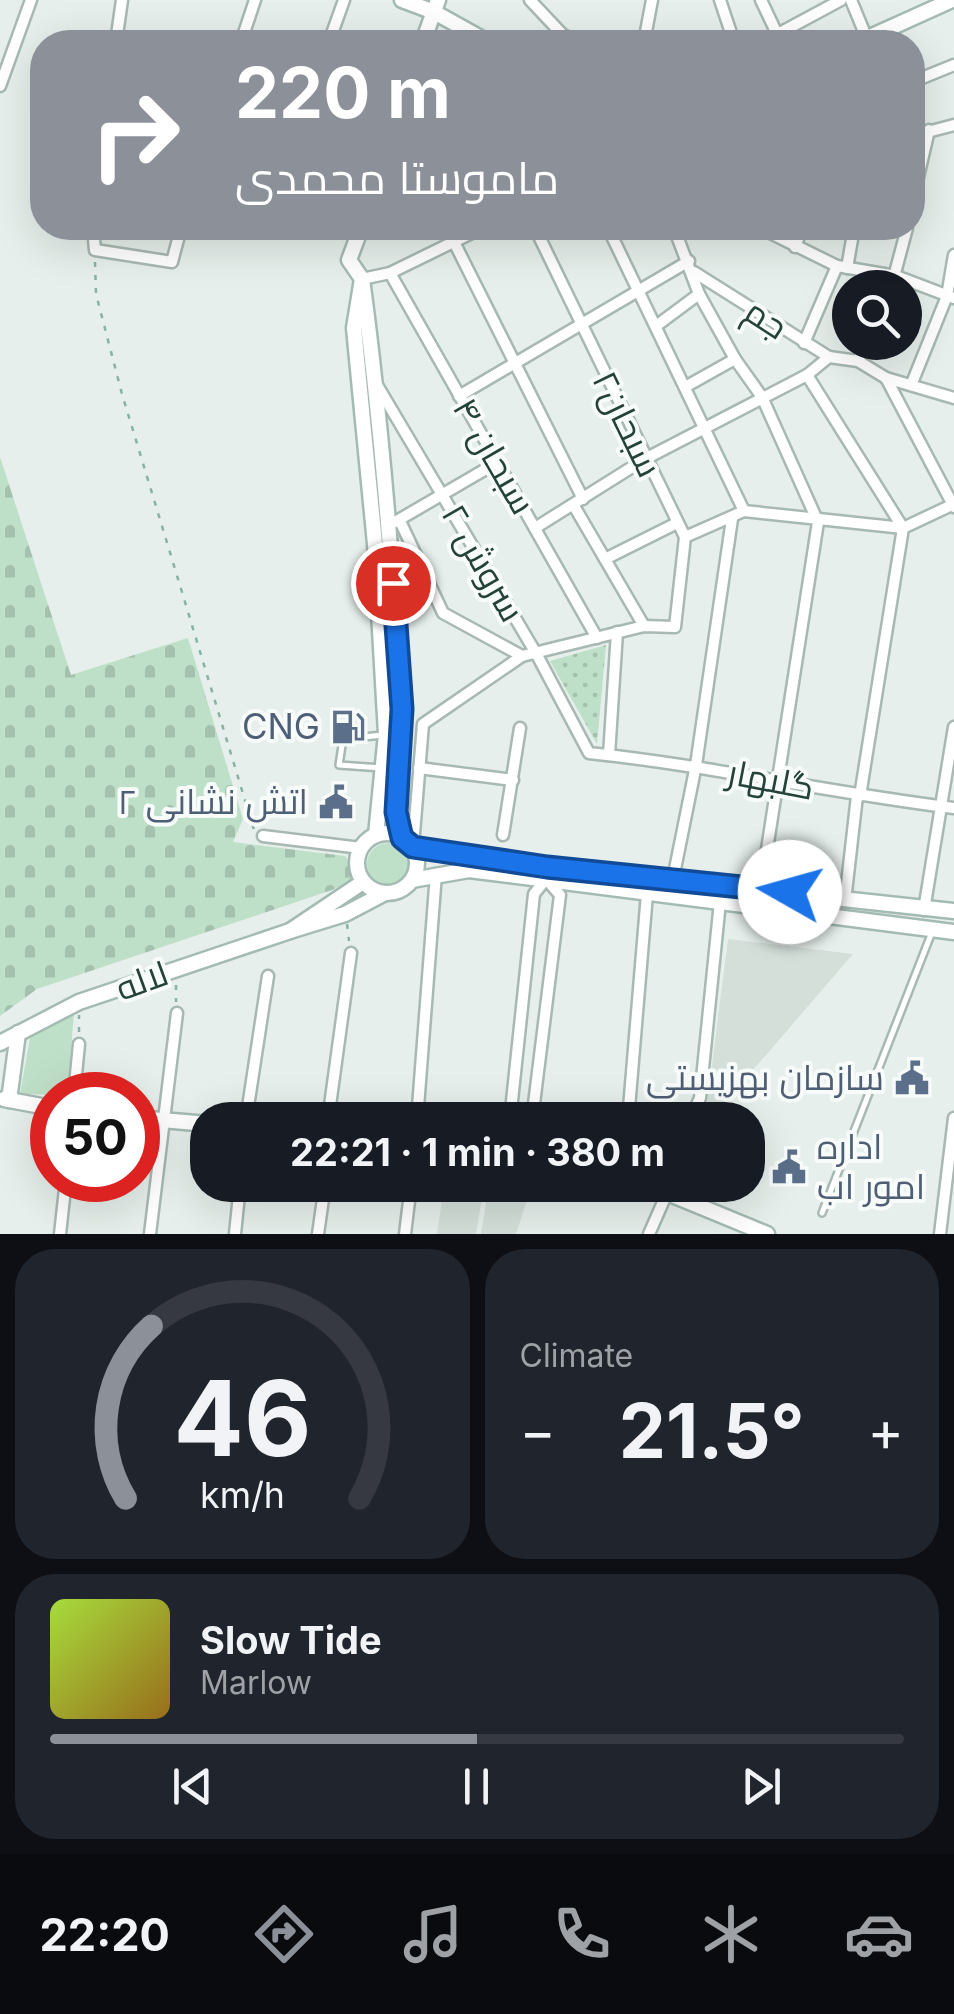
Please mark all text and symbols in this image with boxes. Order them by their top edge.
text: 220 m [235,50,451,135]
icon: right [70,70,200,200]
text: ماموستا محمدی [235,150,559,205]
map controls [832,270,922,360]
button: search [832,270,922,360]
street label: جم [735,289,796,351]
street label: سبحان۲ [583,364,671,484]
street label: سبحان ۴ [444,390,545,522]
street label: سروش ۲ [433,496,534,629]
pin [351,541,436,626]
icon: arrive [366,556,421,611]
place label: CNG [242,705,320,747]
fuel station icon: CNG [329,708,367,746]
street label: گلبهار [722,750,818,809]
place label: اتش نشانی ۲ [117,780,308,823]
public building icon: اتش نشانی ۲ [317,783,355,821]
position arrow [738,840,842,944]
street label: لاله [110,951,173,1009]
place label: سازمان بهزیستی [646,1056,884,1099]
public building icon: سازمان بهزیستی [893,1059,931,1097]
speed limit sign: 50 [30,1072,160,1202]
place label: اداره امور اب [817,1125,925,1207]
text: 22:21 · 1 min · 380 m [290,1129,665,1175]
public building icon: اداره امور اب [770,1148,808,1186]
text: Climate [520,1336,633,1375]
text: 46 [173,1355,311,1481]
text: 21.5° [619,1385,805,1476]
text: − [520,1398,556,1464]
text: + [868,1398,904,1464]
text: km/h [200,1473,285,1517]
text: Slow Tide [200,1617,382,1663]
text: Marlow [200,1663,312,1702]
icon: previous [165,1759,220,1814]
icon: pause [449,1759,504,1814]
icon: next [734,1759,789,1814]
icon: directions [249,1899,319,1969]
icon: music [398,1899,468,1969]
icon: phone [547,1899,617,1969]
icon: climate [696,1899,766,1969]
icon: car [844,1899,914,1969]
text: 22:20 [39,1907,170,1962]

